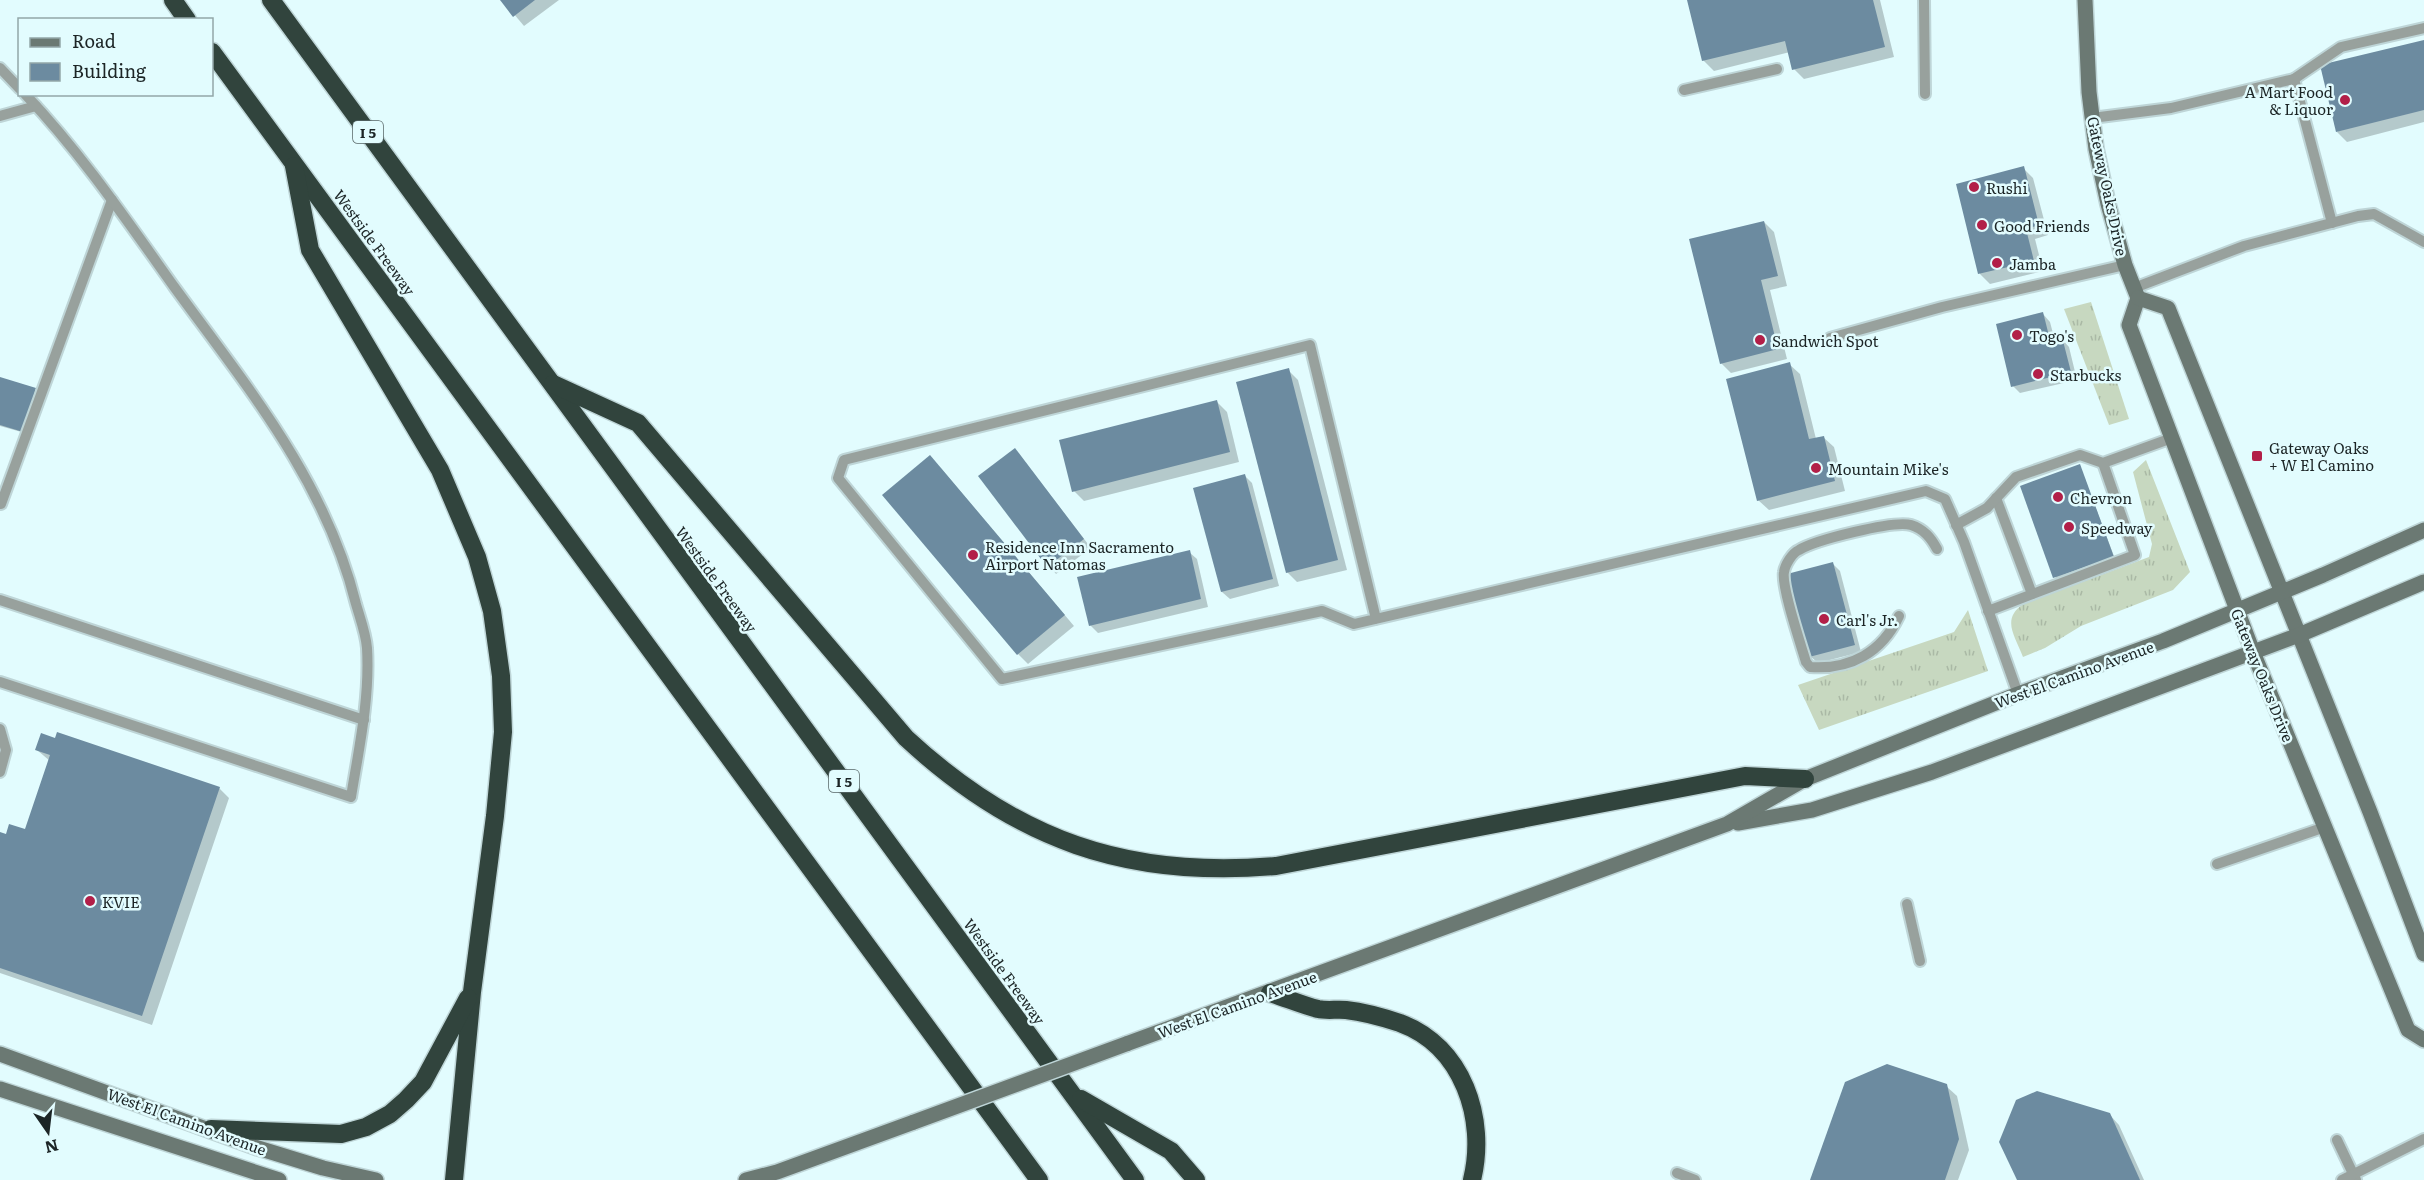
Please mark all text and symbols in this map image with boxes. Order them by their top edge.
legend [18,18,213,96]
text: Road [72,27,116,54]
text: Building [72,57,147,84]
place label: A Mart Food & Liquor [2245,80,2333,120]
marker: A Mart Food & Liquor [2338,93,2352,107]
street label: Gateway Oaks Drive [2082,114,2134,258]
road number: I 5 [353,121,383,143]
place label: Rushi [1986,176,2027,199]
marker: Rushi [1967,180,1981,194]
street label: Westside Freeway [329,184,422,300]
place label: Good Friends [1994,214,2090,237]
marker: Good Friends [1975,218,1989,232]
place label: Jamba [2009,252,2057,275]
marker: Jamba [1990,256,2004,270]
place label: Togo's [2029,324,2074,347]
marker: Togo's [2010,328,2024,342]
place label: Sandwich Spot [1772,329,1879,352]
marker: Sandwich Spot [1753,333,1767,347]
place label: Starbucks [2050,363,2122,386]
marker: Starbucks [2031,367,2045,381]
place label: Gateway Oaks + W El Camino [2269,436,2374,476]
marker: Gateway Oaks + W El Camino [2250,449,2264,463]
place label: Mountain Mike's [1828,457,1949,480]
marker: Mountain Mike's [1809,461,1823,475]
place label: Chevron [2070,486,2132,509]
marker: Chevron [2051,490,2065,504]
place label: Speedway [2081,516,2153,539]
marker: Speedway [2062,520,2076,534]
street label: Westside Freeway [671,521,764,637]
place label: Residence Inn Sacramento Airport Natomas [985,535,1174,575]
marker: Residence Inn Sacramento Airport Natomas [966,548,980,562]
street label: Gateway Oaks Drive [2226,605,2300,745]
place label: Carl's Jr. [1836,608,1898,631]
marker: Carl's Jr. [1817,612,1831,626]
street label: West El Camino Avenue [1991,634,2157,714]
road number: I 5 [829,770,859,792]
place label: KVIE [102,890,140,913]
marker: KVIE [83,894,97,908]
street label: Westside Freeway [959,913,1052,1029]
street label: West El Camino Avenue [1154,964,1320,1044]
street label: West El Camino Avenue [104,1081,270,1161]
north arrow [18,1102,78,1162]
text: N [42,1134,61,1161]

